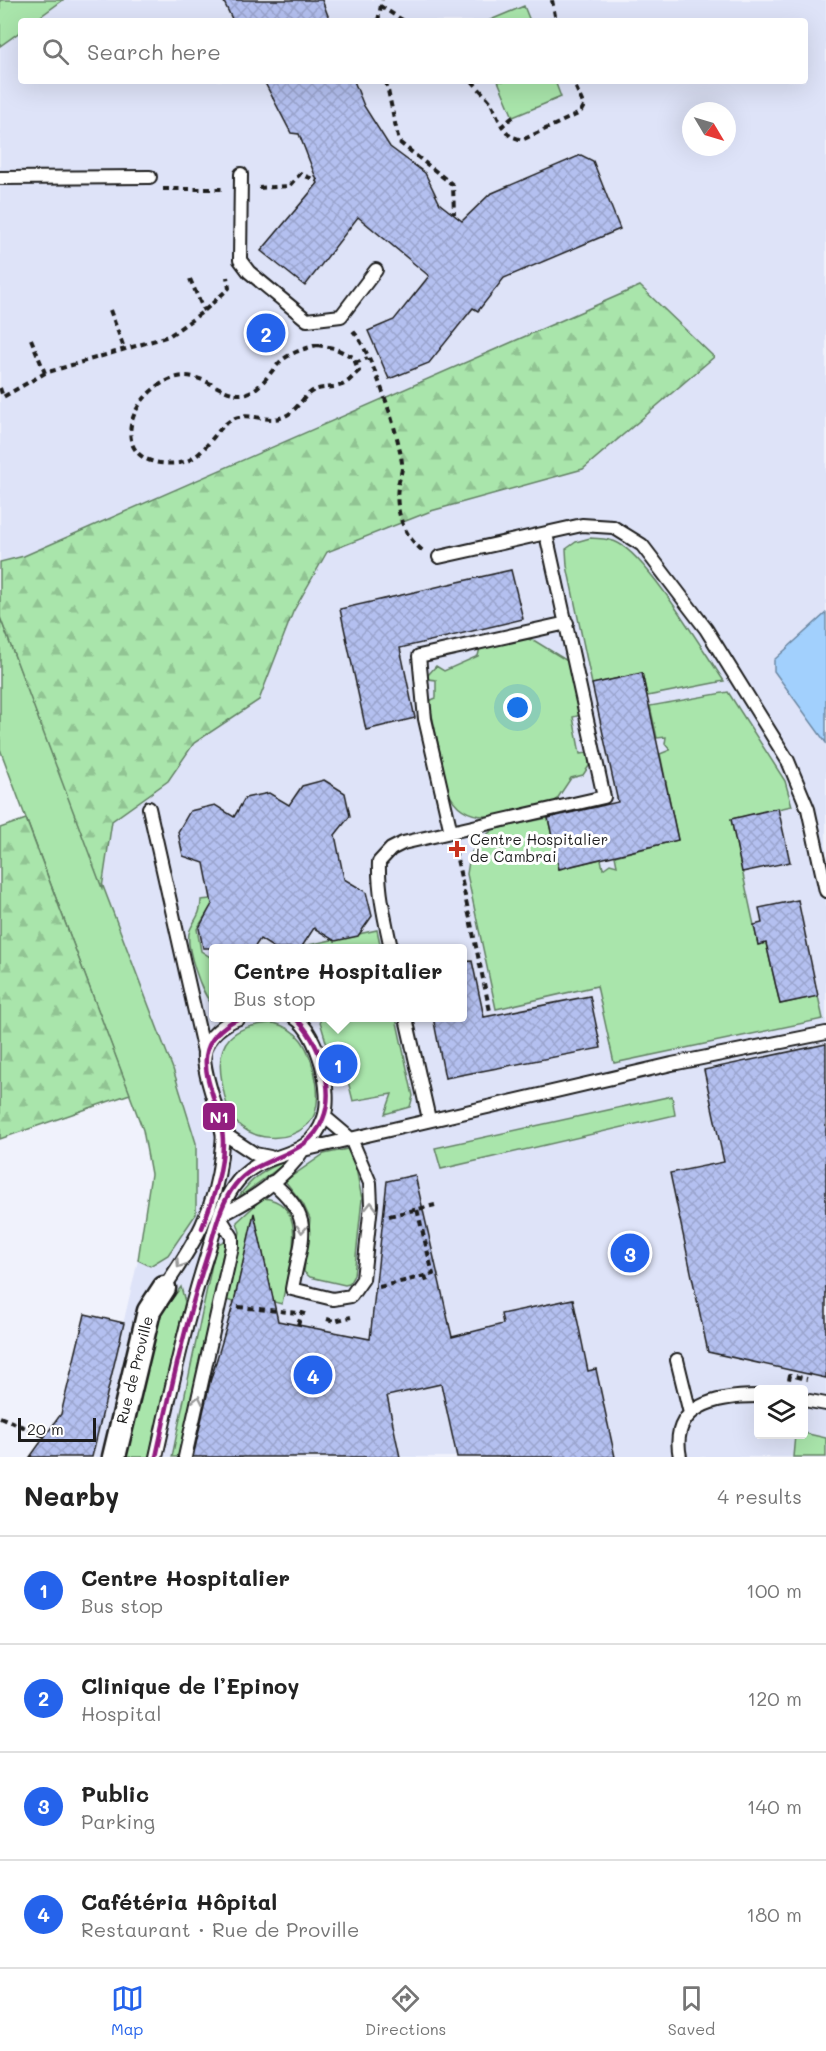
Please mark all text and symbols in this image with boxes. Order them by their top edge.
search box [18,18,808,84]
icon: search [39,35,72,68]
text: Search here [87,37,221,66]
north arrow [682,102,736,156]
pin: 2 [246,310,286,356]
your location [503,693,532,722]
place label: Centre Hospitalier de Cambrai [470,829,608,866]
marker: Centre Hospitalier de Cambrai [448,840,466,858]
popup [209,944,467,1022]
text: Centre Hospitalier [233,956,443,985]
text: Bus stop [233,985,316,1011]
pin: 1 [318,1042,358,1086]
line badge: N1 [202,1102,236,1131]
text: N1 [209,1106,229,1127]
one-way arrow [365,1202,377,1211]
one-way arrow [295,1225,308,1234]
pin: 3 [610,1230,650,1276]
one-way arrow [176,1258,187,1269]
street label: Rue de Proville [111,1314,157,1426]
pin: 4 [294,1352,332,1398]
map controls [754,1385,808,1439]
button: layers [754,1385,808,1439]
one-way arrow [191,1395,204,1405]
scale bar [18,1415,96,1442]
text: 20 m [27,1418,64,1439]
text: Nearby [24,1479,119,1513]
text: 4 results [717,1483,802,1509]
text: Centre Hospitalier [81,1563,290,1592]
text: 1 [39,1577,48,1603]
text: 100 m [746,1577,802,1603]
text: Bus stop [81,1592,163,1618]
text: Clinique de l’Epinoy [81,1671,299,1700]
text: 2 [38,1685,49,1711]
text: 120 m [747,1685,802,1711]
text: Hospital [81,1700,162,1726]
text: Public [81,1779,149,1808]
text: 3 [38,1793,50,1819]
text: 140 m [747,1793,802,1819]
text: Parking [81,1808,155,1834]
text: Cafétéria Hôpital [81,1887,277,1916]
text: 4 [37,1901,50,1927]
text: 180 m [746,1901,802,1927]
text: Restaurant · Rue de Proville [81,1916,359,1942]
tab: Map [111,1982,144,2039]
tab: Directions [365,1982,446,2039]
tab: Saved [668,1982,715,2039]

